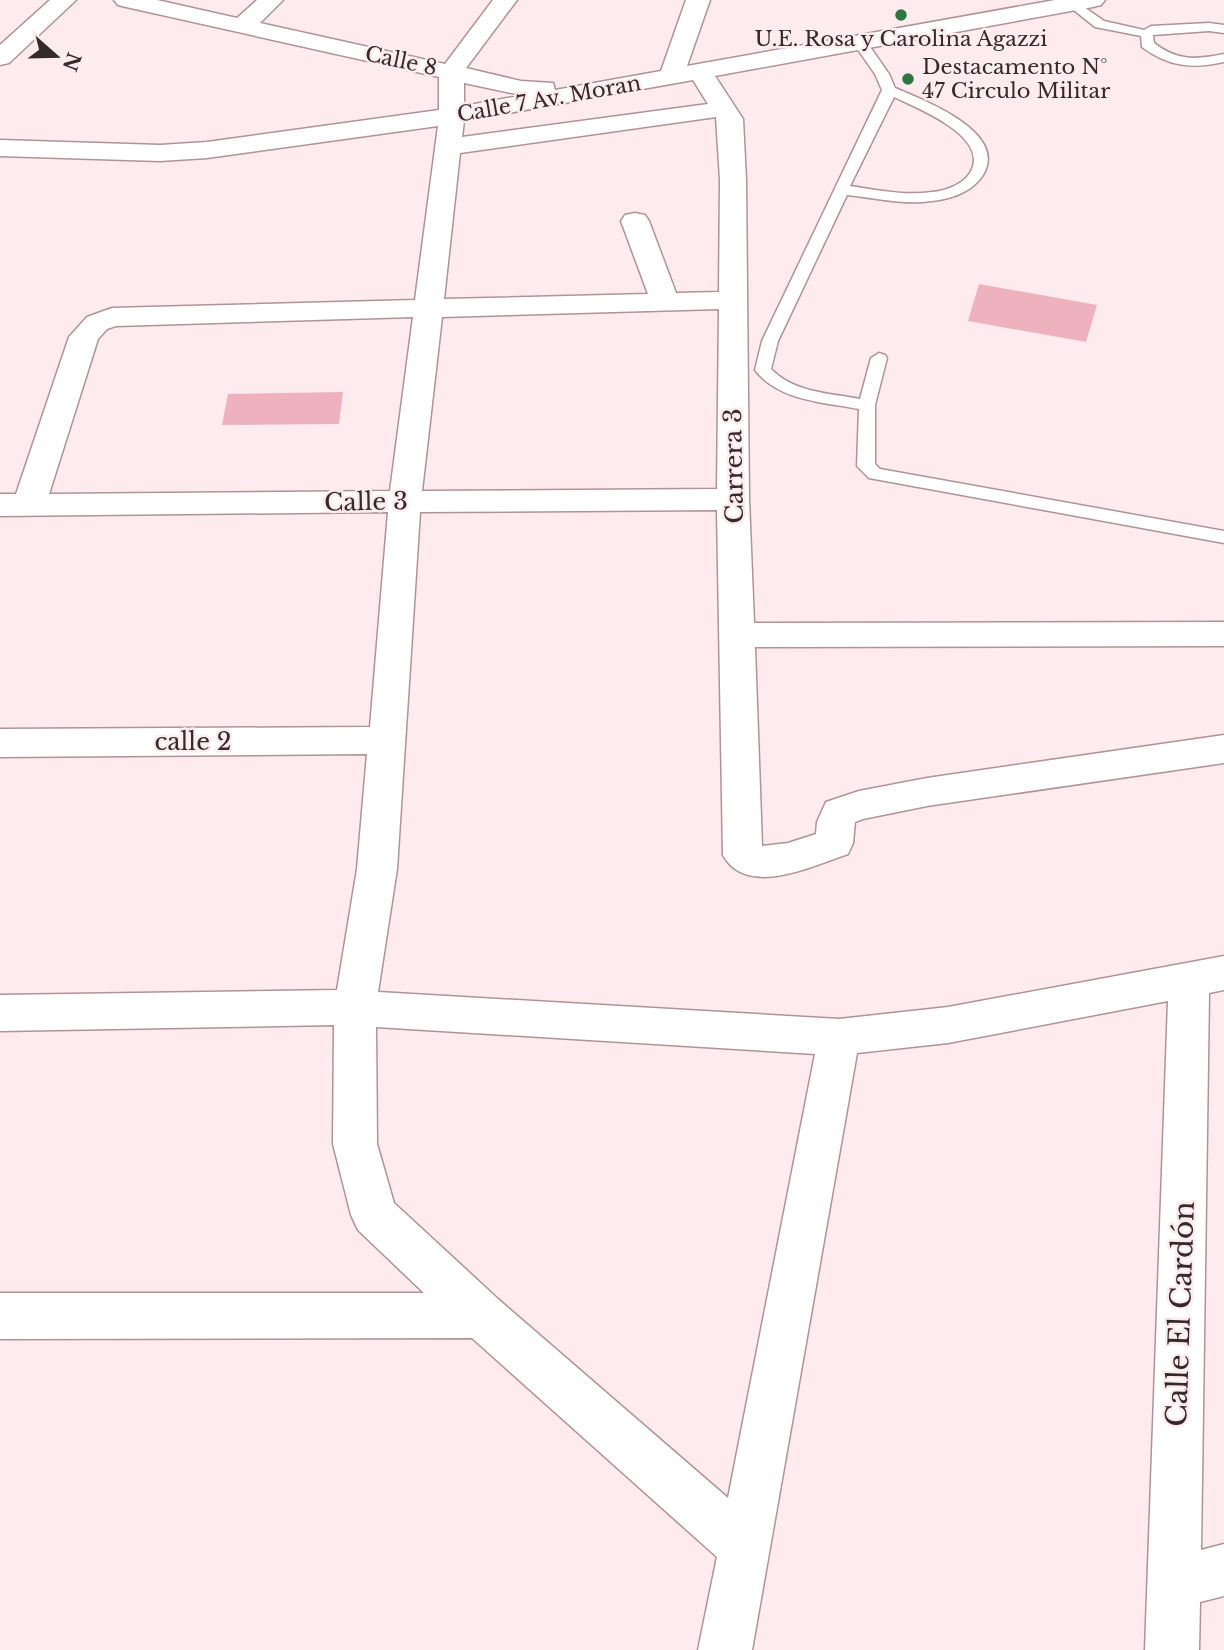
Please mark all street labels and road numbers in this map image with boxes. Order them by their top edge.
street label: Calle 8 [363,41,439,81]
street label: Calle 7 Av. Moran [455,70,643,128]
street label: Carrera 3 [718,408,749,524]
street label: Calle 3 [324,486,408,517]
street label: calle 2 [154,727,232,756]
street label: Calle El Cardón [1159,1201,1202,1427]

